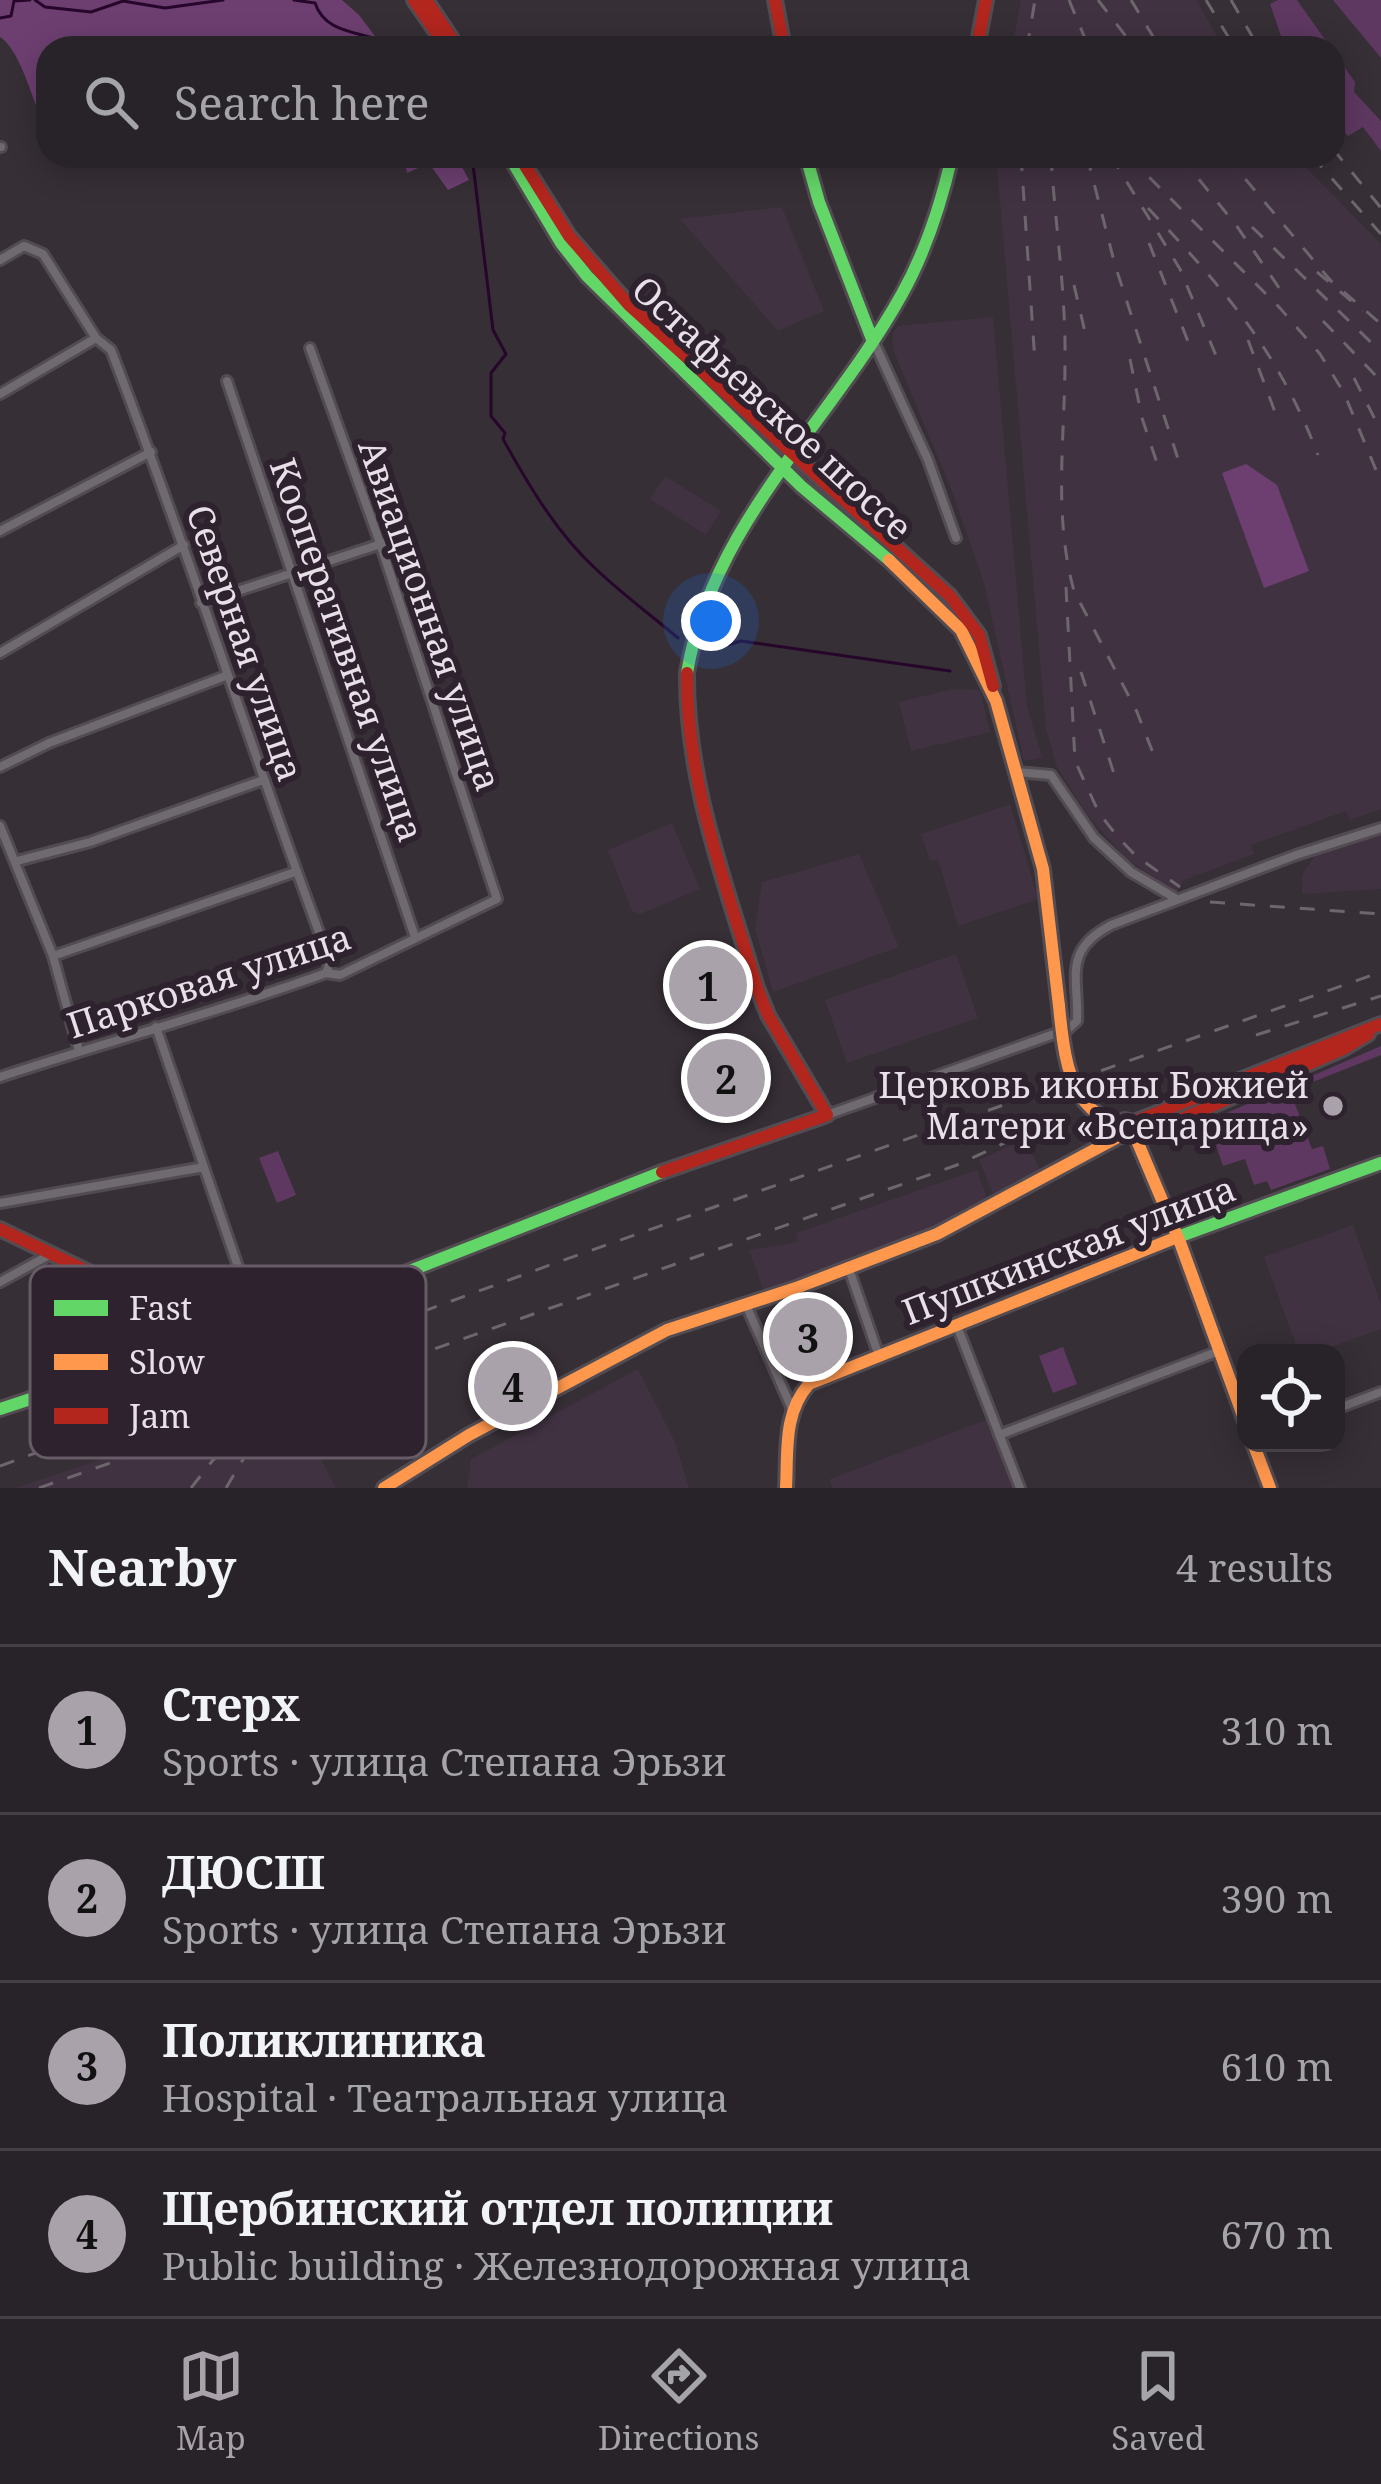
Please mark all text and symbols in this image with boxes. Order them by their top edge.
search box [36,36,1345,168]
icon: search [78,69,144,135]
text: Search here [174,72,429,133]
street label: Остафьевское шоссе [622,265,923,550]
street label: Авиационная улица [347,433,514,797]
street label: Кооперативная улица [259,452,436,848]
street label: Северная улица [175,498,316,787]
your location [681,591,741,651]
street label: Парковая улица [61,912,357,1049]
pin: 1 [669,940,747,1030]
pin: 2 [687,1033,765,1123]
place label: Церковь иконы Божией Матери «Всецарица» [878,1060,1309,1150]
marker: Церковь иконы Божией Матери «Всецарица» [1320,1093,1346,1119]
street label: Пушкинская улица [895,1163,1242,1336]
legend [30,1266,426,1458]
text: Fast [129,1285,192,1330]
pin: 3 [769,1292,847,1382]
text: Slow [129,1339,205,1384]
pin: 4 [474,1341,552,1431]
map controls [1237,1344,1345,1452]
button: locate [1237,1344,1345,1452]
text: Jam [128,1393,191,1438]
text: Nearby [48,1531,236,1601]
text: 4 results [1176,1540,1333,1593]
text: Стерх [162,1673,300,1734]
text: 1 [76,1703,98,1756]
text: 310 m [1221,1703,1333,1756]
text: Sports · улица Степана Эрьзи [162,1734,727,1787]
text: ДЮСШ [162,1841,325,1902]
text: 2 [76,1871,98,1924]
text: 390 m [1221,1871,1333,1924]
text: Sports · улица Степана Эрьзи [162,1902,727,1955]
text: Поликлиника [162,2009,486,2070]
text: 3 [76,2039,98,2092]
text: 610 m [1221,2039,1333,2092]
text: Hospital · Театральная улица [162,2070,728,2123]
text: Щербинский отдел полиции [162,2177,833,2238]
text: 4 [76,2207,98,2260]
text: 670 m [1221,2207,1333,2260]
text: Public building · Железнодорожная улица [162,2238,971,2291]
tab: Map [176,2343,246,2460]
tab: Directions [598,2343,759,2460]
tab: Saved [1111,2343,1205,2460]

